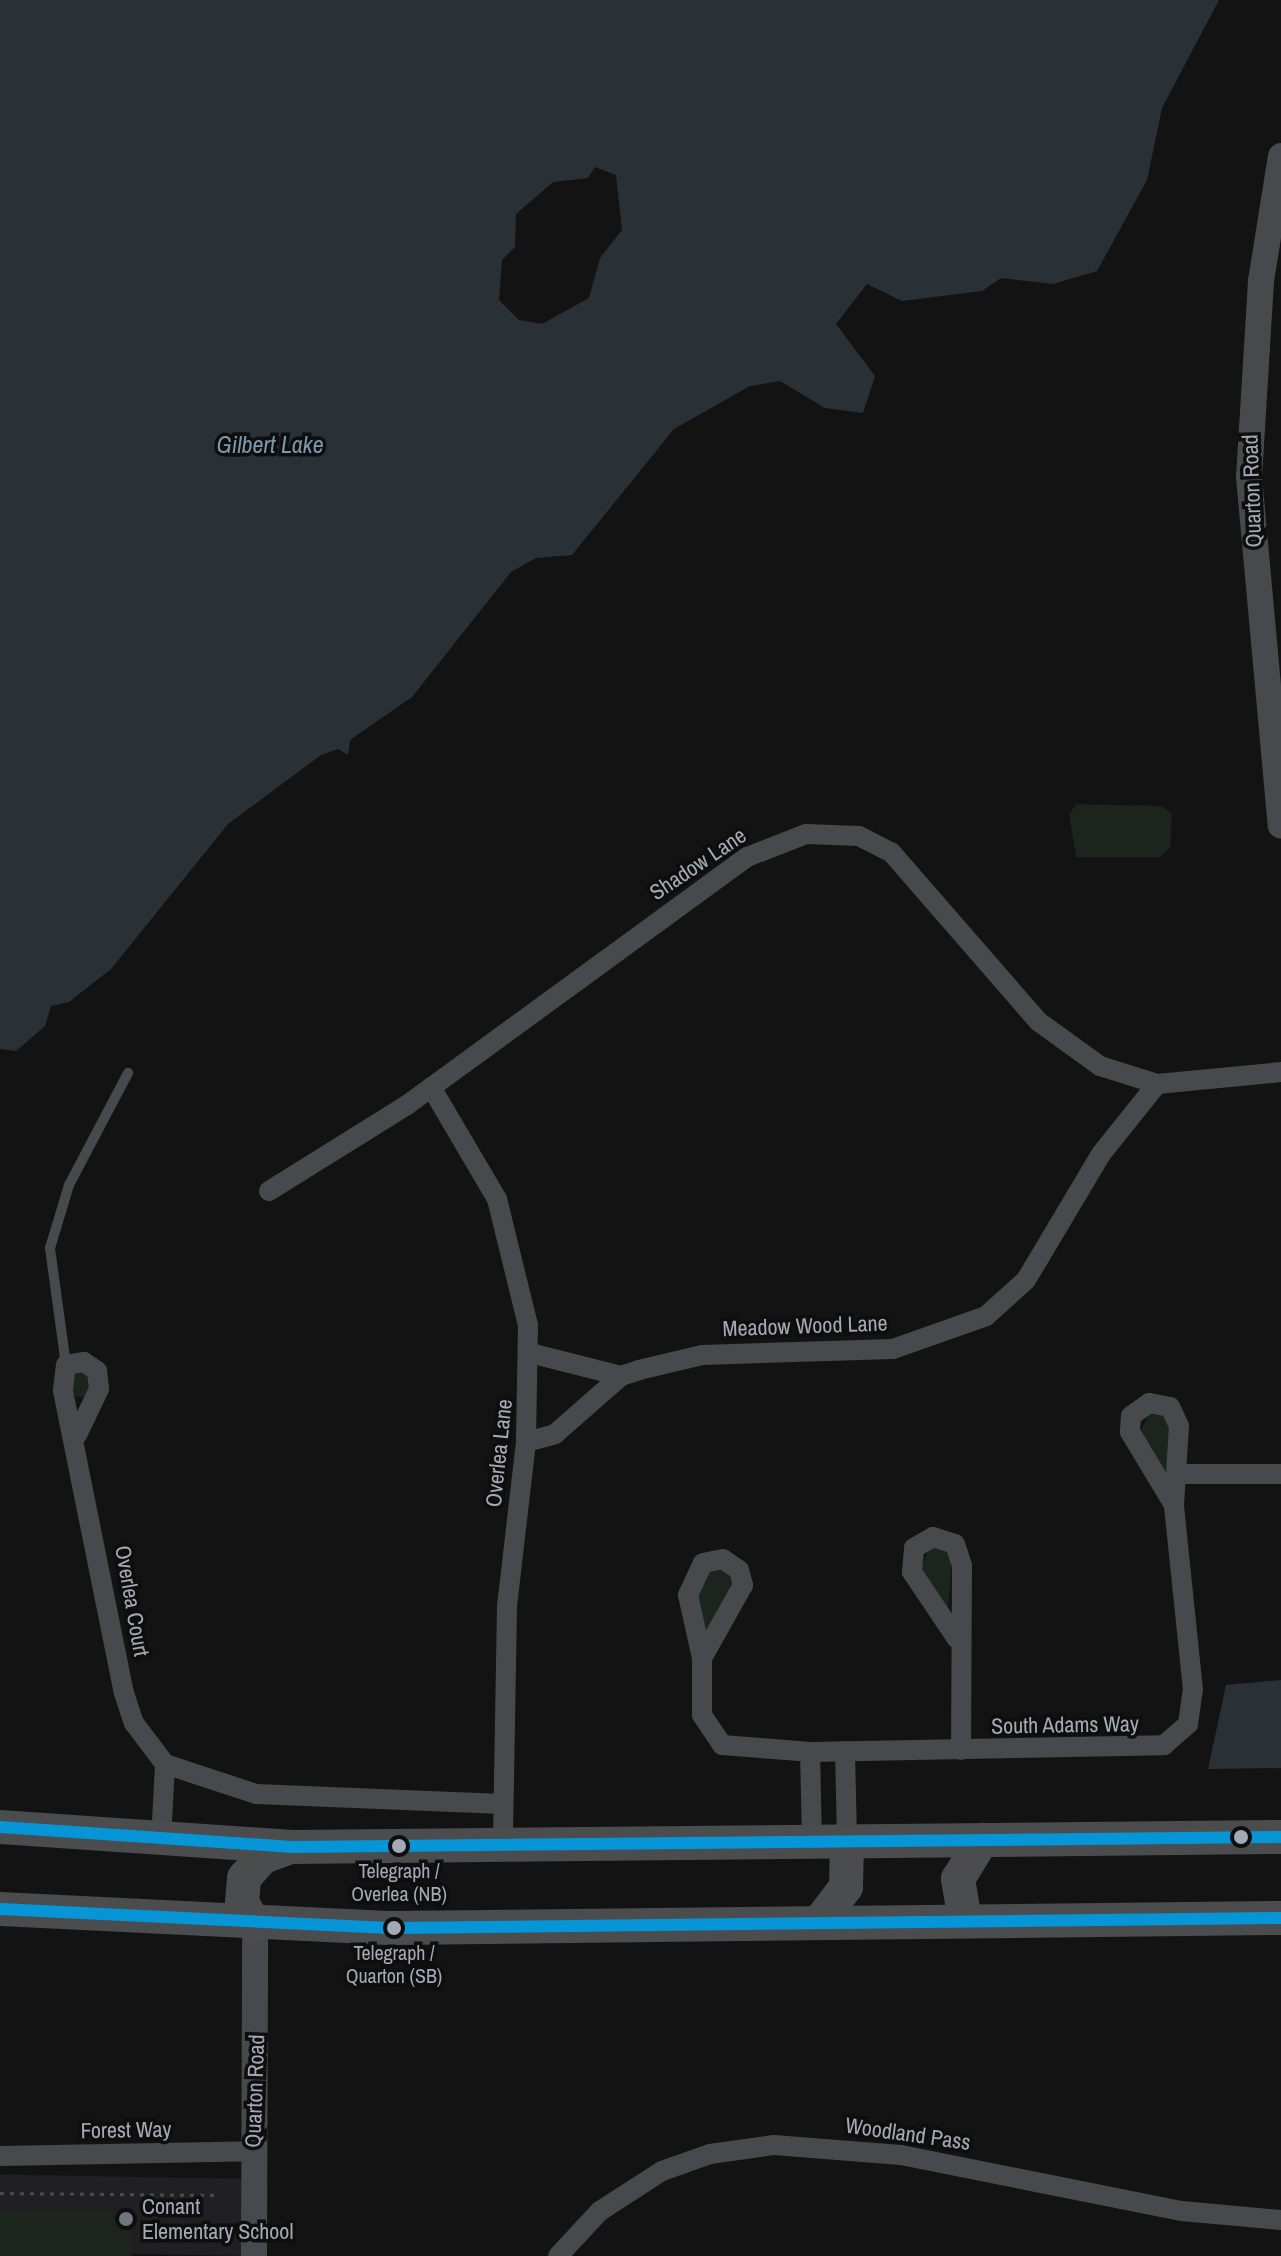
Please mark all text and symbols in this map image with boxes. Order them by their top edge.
water label: Gilbert Lake [216,431,324,459]
street label: Quarton Road [1237,434,1267,548]
street label: Shadow Lane [645,822,751,906]
street label: Meadow Wood Lane [722,1310,888,1342]
street label: Overlea Lane [480,1398,518,1508]
street label: Overlea Court [109,1543,155,1659]
street label: South Adams Way [990,1711,1140,1739]
unlabelled marker [1233,1829,1249,1845]
marker: Telegraph / Overlea (NB) [391,1838,407,1854]
place label: Telegraph / Overlea (NB) [351,1858,447,1905]
marker: Telegraph / Quarton (SB) [386,1920,402,1936]
place label: Telegraph / Quarton (SB) [346,1940,442,1987]
street label: Quarton Road [240,2034,270,2148]
street label: Woodland Pass [844,2112,972,2156]
street label: Forest Way [80,2116,172,2144]
place label: Conant Elementary School [142,2193,293,2244]
marker: Conant Elementary School [117,2210,135,2228]

